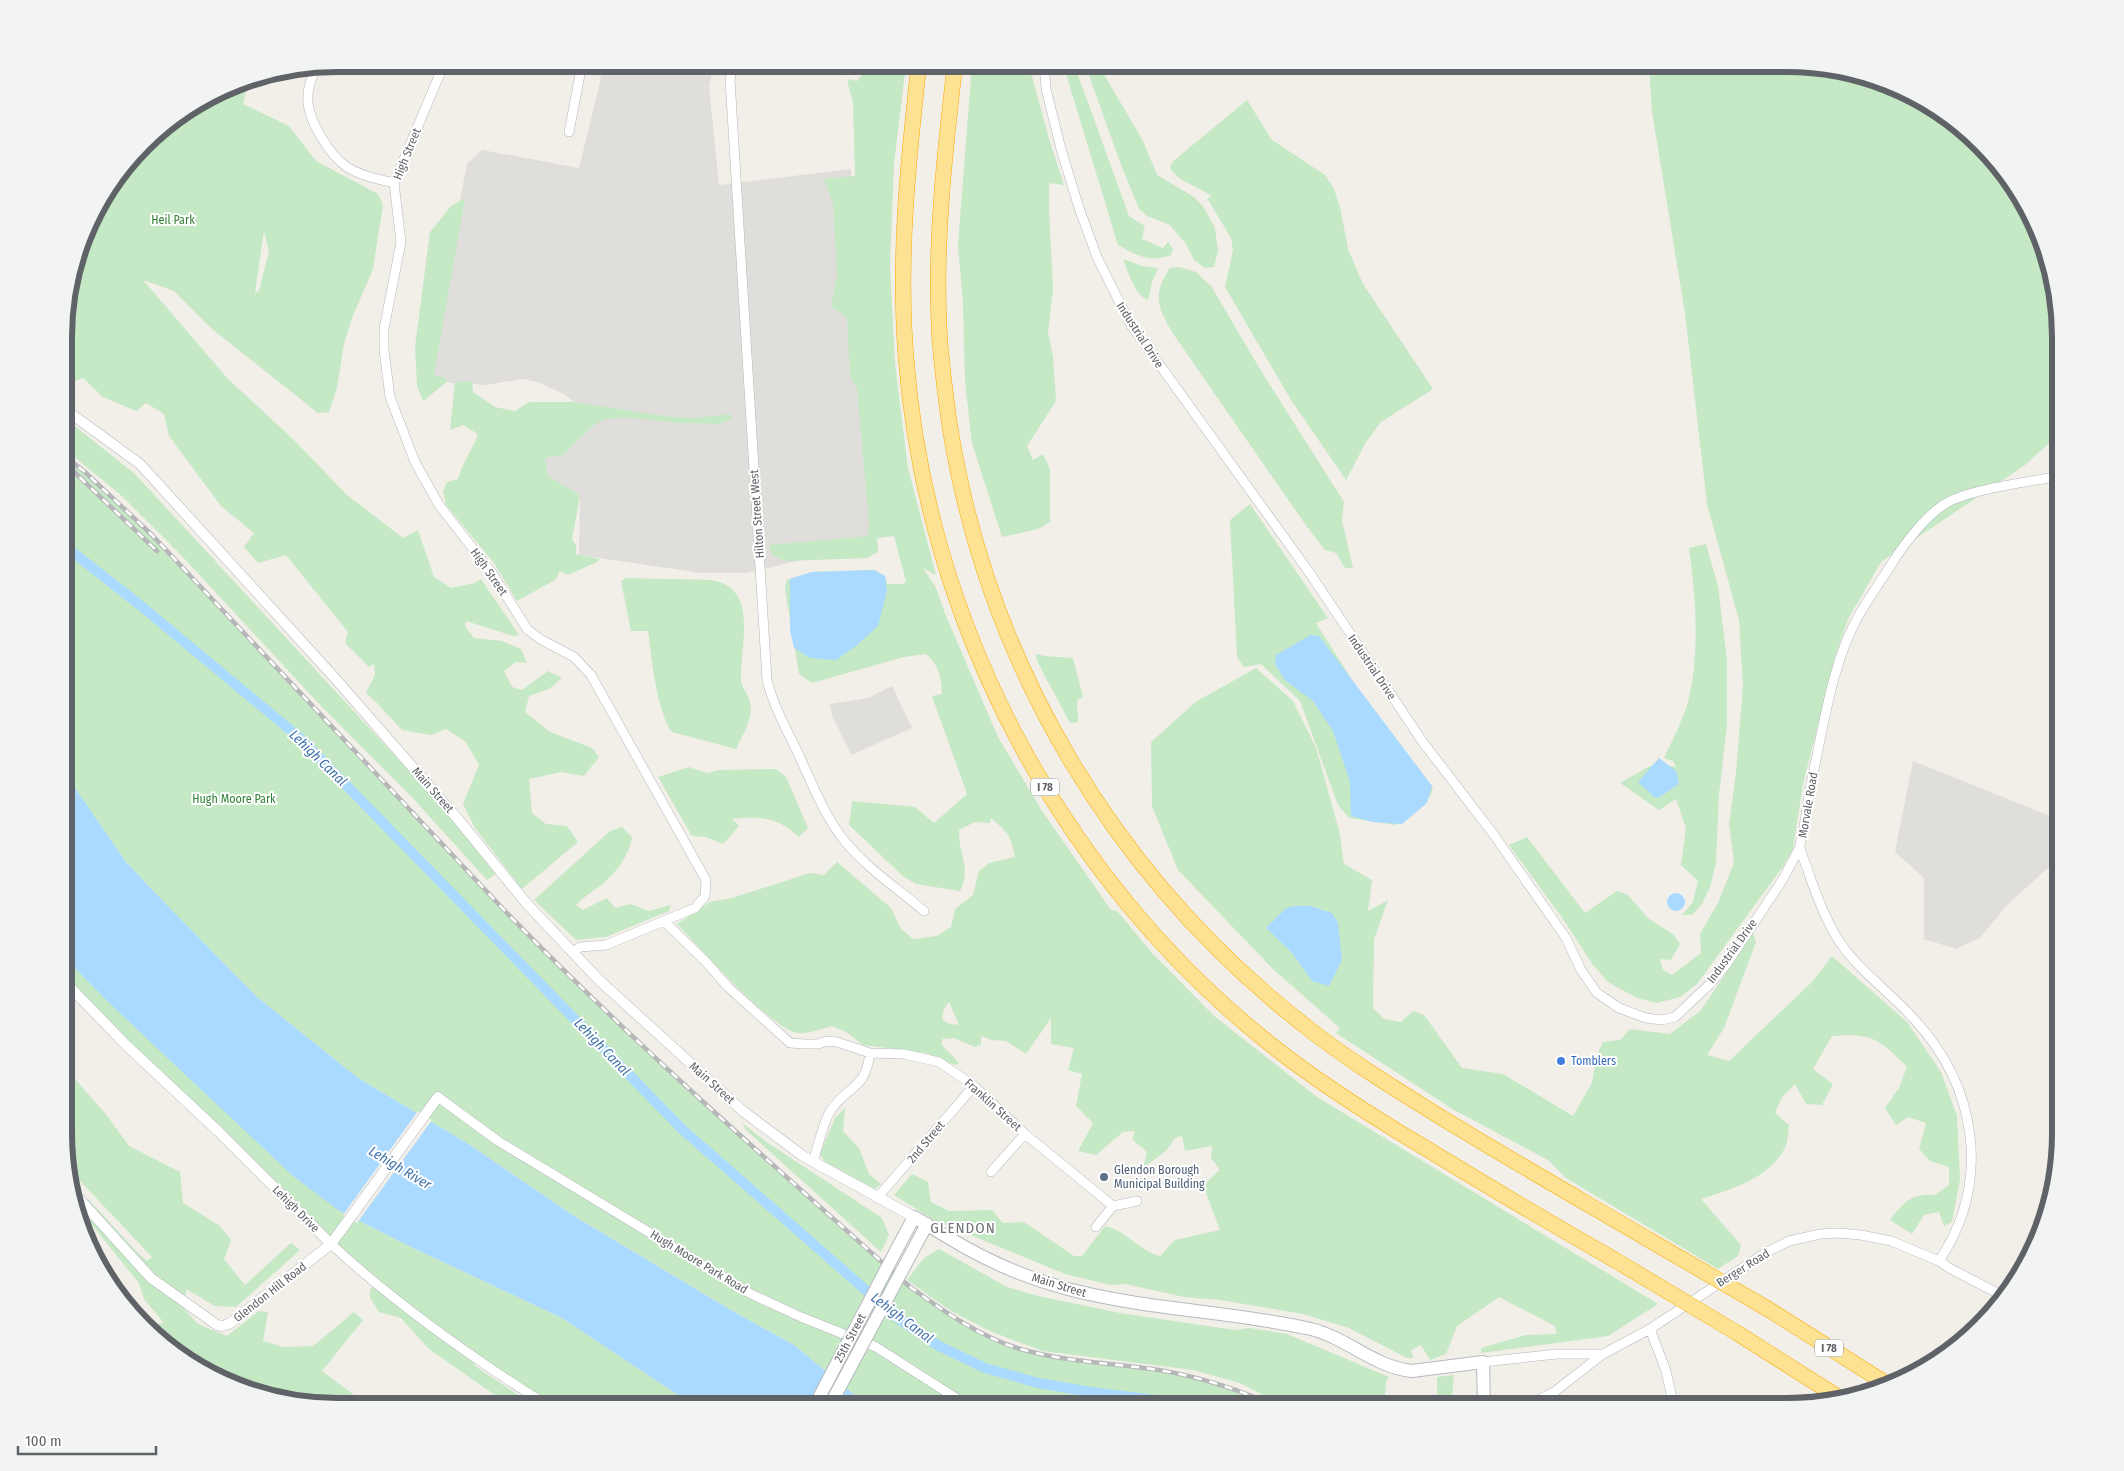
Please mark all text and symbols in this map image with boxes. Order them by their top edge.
street label: High Street [390,126,424,182]
park label: Heil Park [151,213,195,227]
street label: Industrial Drive [1114,299,1166,371]
street label: Hilton Street West [747,469,767,559]
street label: High Street [468,546,510,598]
street label: Industrial Drive [1345,632,1399,702]
water label: Lehigh Canal [286,726,351,790]
street label: Main Street [409,764,457,816]
street label: Morvale Road [1795,771,1821,839]
road number: I 78 [1031,779,1059,796]
park label: Hugh Moore Park [192,792,276,806]
street label: Industrial Drive [1704,916,1760,986]
water label: Lehigh Canal [570,1015,634,1080]
place label: Tomblers [1571,1054,1616,1068]
marker: Tomblers [1555,1055,1567,1067]
street label: Main Street [686,1059,738,1107]
street label: Franklin Street [962,1076,1024,1134]
street label: 2nd Street [904,1118,948,1166]
water label: Lehigh River [366,1143,435,1194]
place label: Glendon Borough Municipal Building [1114,1163,1205,1191]
marker: Glendon Borough Municipal Building [1098,1171,1110,1183]
street label: Lehigh Drive [270,1183,322,1235]
district label: GLENDON [930,1219,996,1237]
street label: Hugh Moore Park Road [648,1227,750,1297]
street label: Berger Road [1714,1246,1772,1290]
street label: Glendon Hill Road [231,1259,309,1325]
street label: Main Street [1030,1270,1088,1300]
water label: Lehigh Canal [868,1289,937,1347]
street label: 25th Street [831,1311,869,1365]
road number: I 78 [1815,1340,1843,1356]
scale bar [18,1424,155,1456]
text: 100 m [25,1432,62,1450]

